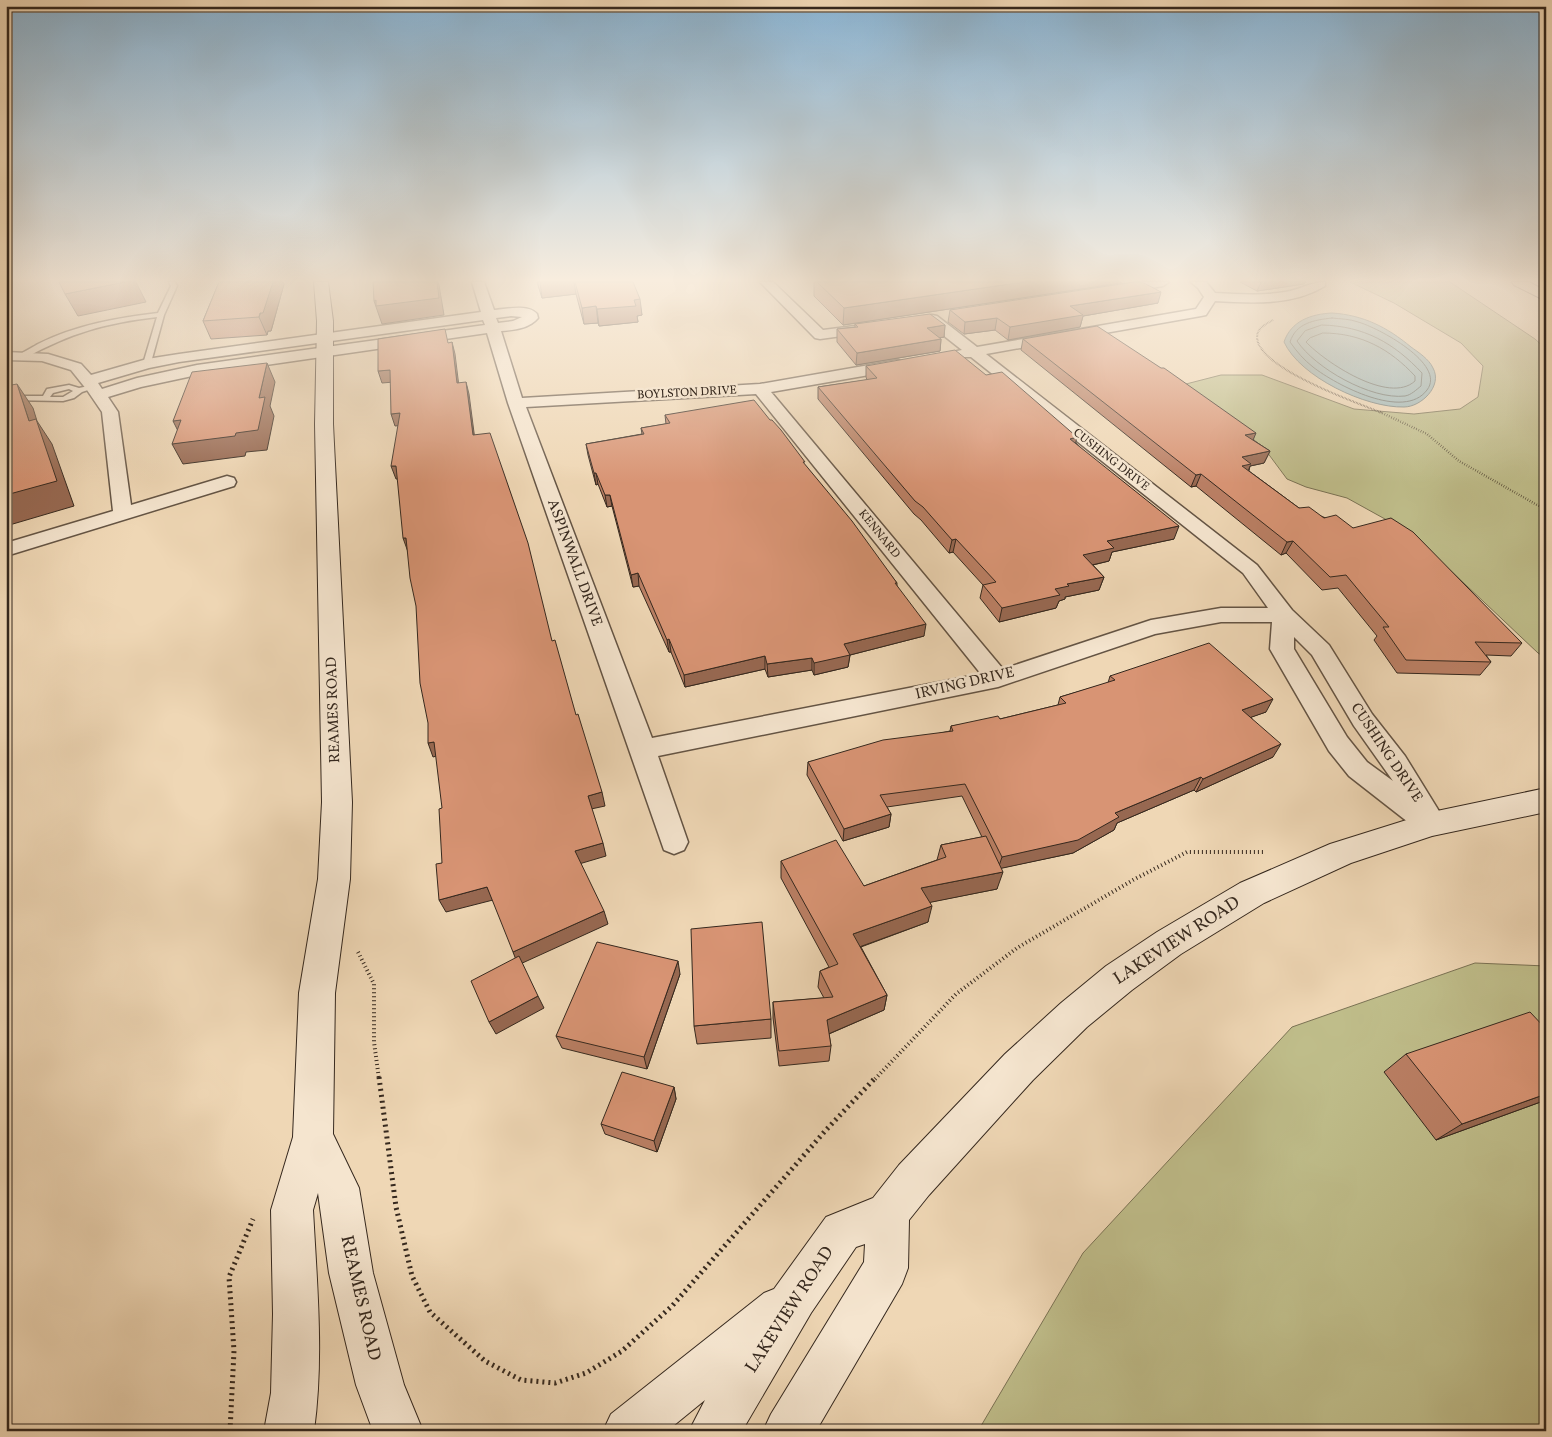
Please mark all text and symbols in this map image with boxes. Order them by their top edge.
street label: BOYLSTON DRIVE [637,382,737,404]
street label: CUSHING DRIVE [1070,425,1152,495]
street label: ASPINWALL DRIVE [541,497,607,629]
street label: KENNARD [854,506,904,562]
street label: REAMES ROAD [322,656,346,764]
street label: IRVING DRIVE [913,662,1017,706]
street label: CUSHING DRIVE [1345,699,1427,807]
street label: LAKEVIEW ROAD [1109,891,1245,991]
street label: REAMES ROAD [333,1233,387,1363]
street label: LAKEVIEW ROAD [740,1242,840,1378]

